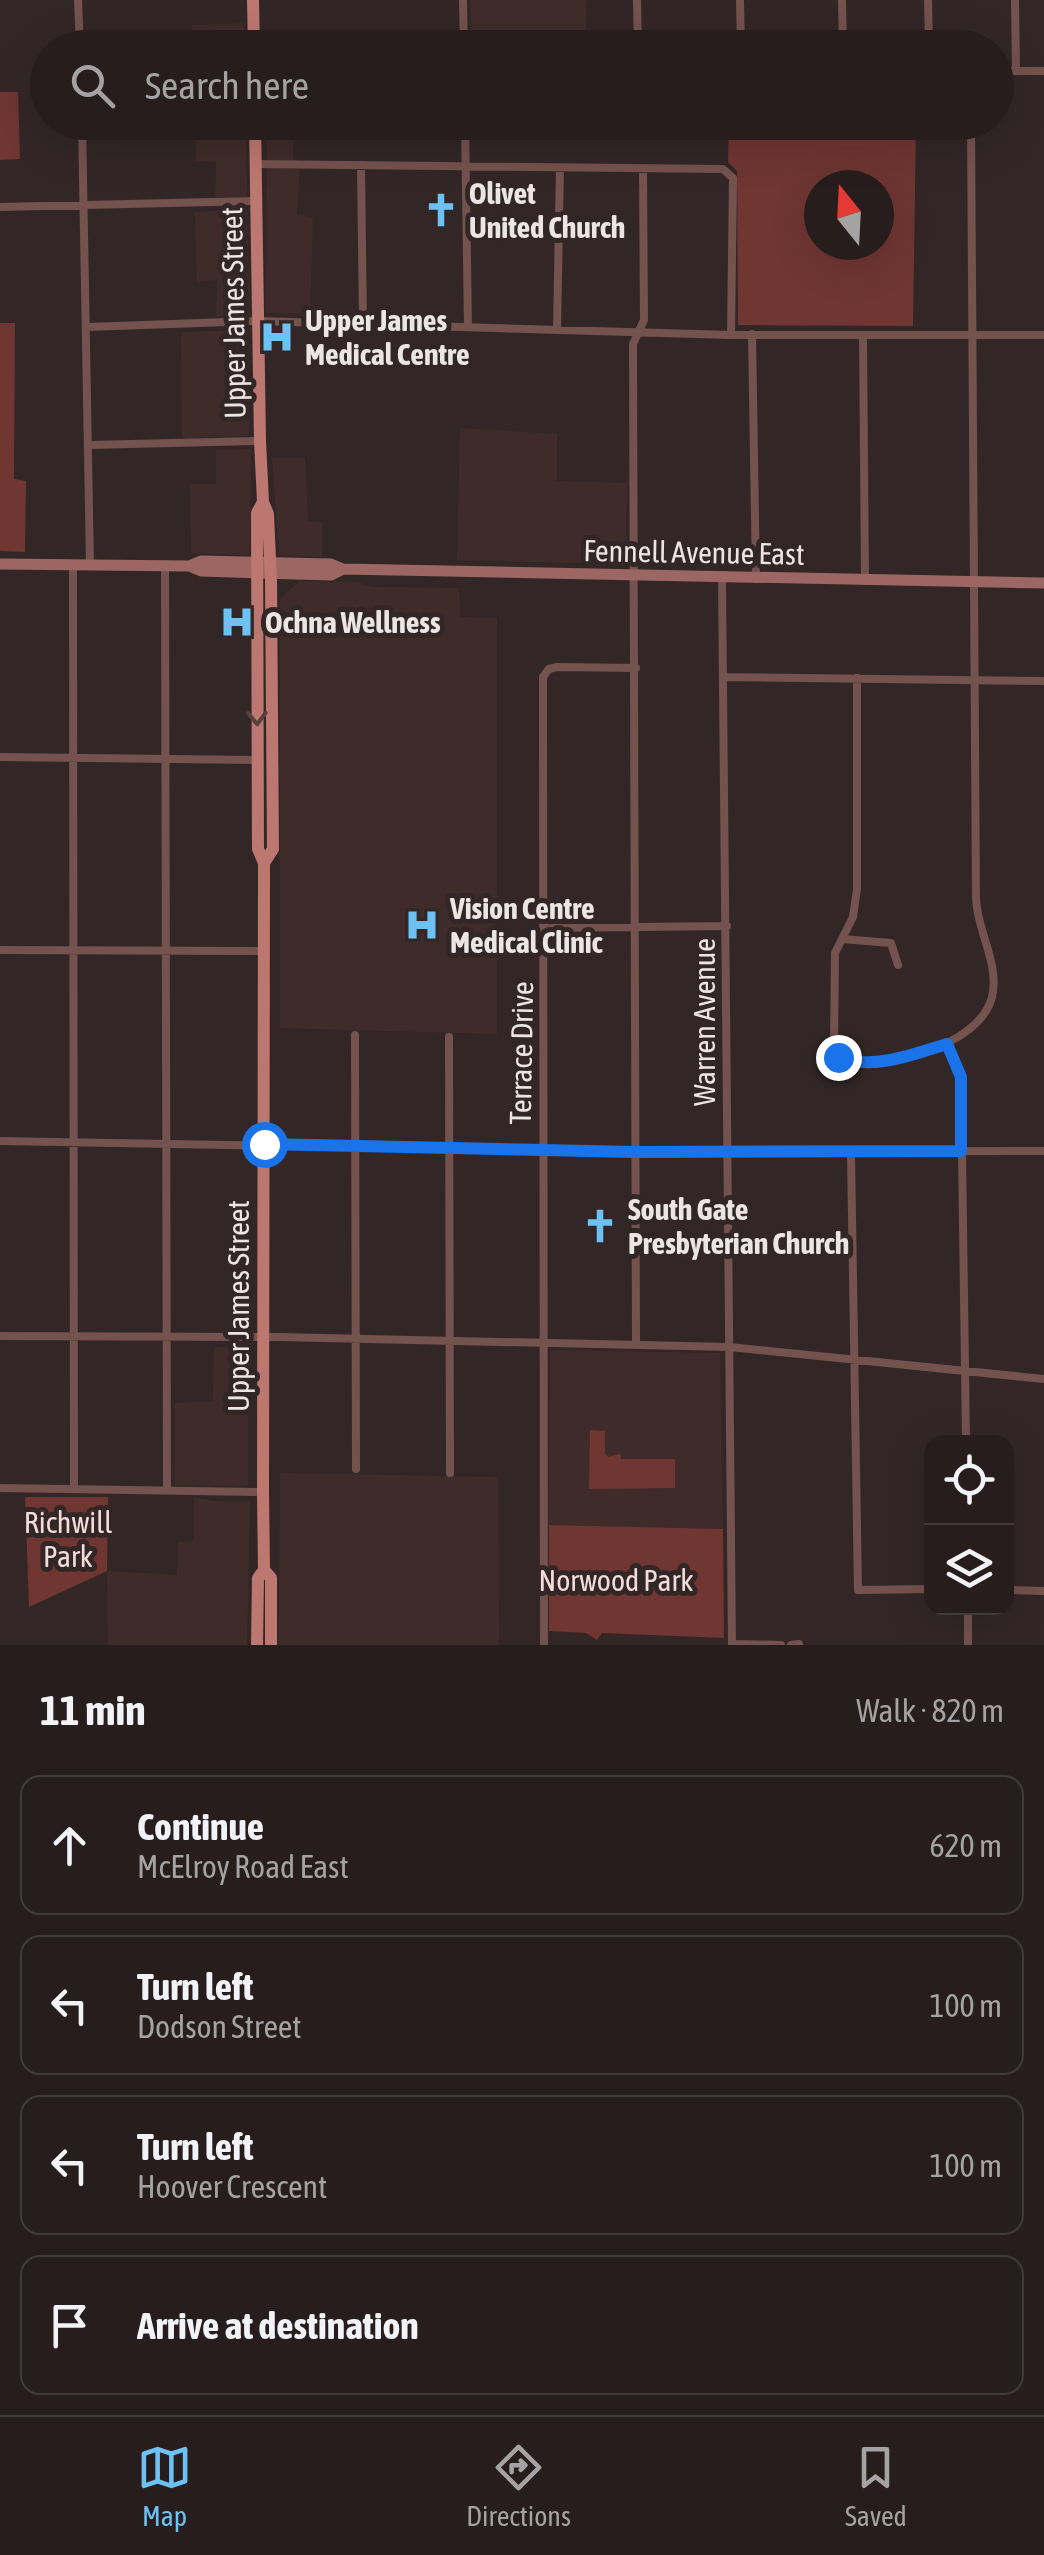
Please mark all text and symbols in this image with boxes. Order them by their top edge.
search box [30,30,1014,140]
icon: search [65,58,120,113]
text: Search here [145,64,309,107]
north arrow [804,170,894,260]
place label: Olivet United Church [469,176,625,244]
church icon: Olivet United Church [422,191,460,229]
street label: Upper James Street [214,207,252,419]
place label: Upper James Medical Centre [305,303,470,371]
hospital icon: Upper James Medical Centre [258,318,296,356]
street label: Fennell Avenue East [583,533,805,571]
hospital icon: Ochna Wellness [218,603,256,641]
place label: Ochna Wellness [265,605,441,639]
one-way arrow [247,711,268,727]
place label: Vision Centre Medical Clinic [449,891,603,959]
hospital icon: Vision Centre Medical Clinic [403,906,441,944]
street label: Warren Avenue [687,938,721,1106]
street label: Terrace Drive [503,981,539,1125]
route end [816,1035,862,1081]
route start [242,1122,288,1168]
place label: South Gate Presbyterian Church [628,1192,849,1260]
street label: Upper James Street [221,1200,255,1412]
church icon: South Gate Presbyterian Church [581,1207,619,1245]
map controls [924,1435,1014,1615]
button: locate [924,1435,1014,1525]
park label: Richwill Park [24,1505,112,1573]
button: layers [924,1525,1014,1615]
park label: Norwood Park [539,1563,693,1597]
text: 11 min [40,1686,146,1734]
text: Walk · 820 m [856,1692,1004,1729]
text: Continue [137,1805,264,1848]
icon: ahead [42,1818,97,1873]
text: 620 m [929,1827,1002,1864]
text: McElroy Road East [137,1848,349,1885]
text: Turn left [137,1965,253,2008]
icon: left [42,1978,97,2033]
text: 100 m [929,1987,1002,2024]
text: Dodson Street [137,2008,302,2045]
text: Turn left [137,2125,253,2168]
icon: left [42,2138,97,2193]
text: 100 m [929,2147,1002,2184]
text: Hoover Crescent [137,2168,327,2205]
icon: arrive [42,2298,97,2353]
text: Arrive at destination [137,2304,419,2347]
tab: Map [137,2440,192,2532]
tab: Directions [466,2440,571,2532]
tab: Saved [845,2440,907,2532]

